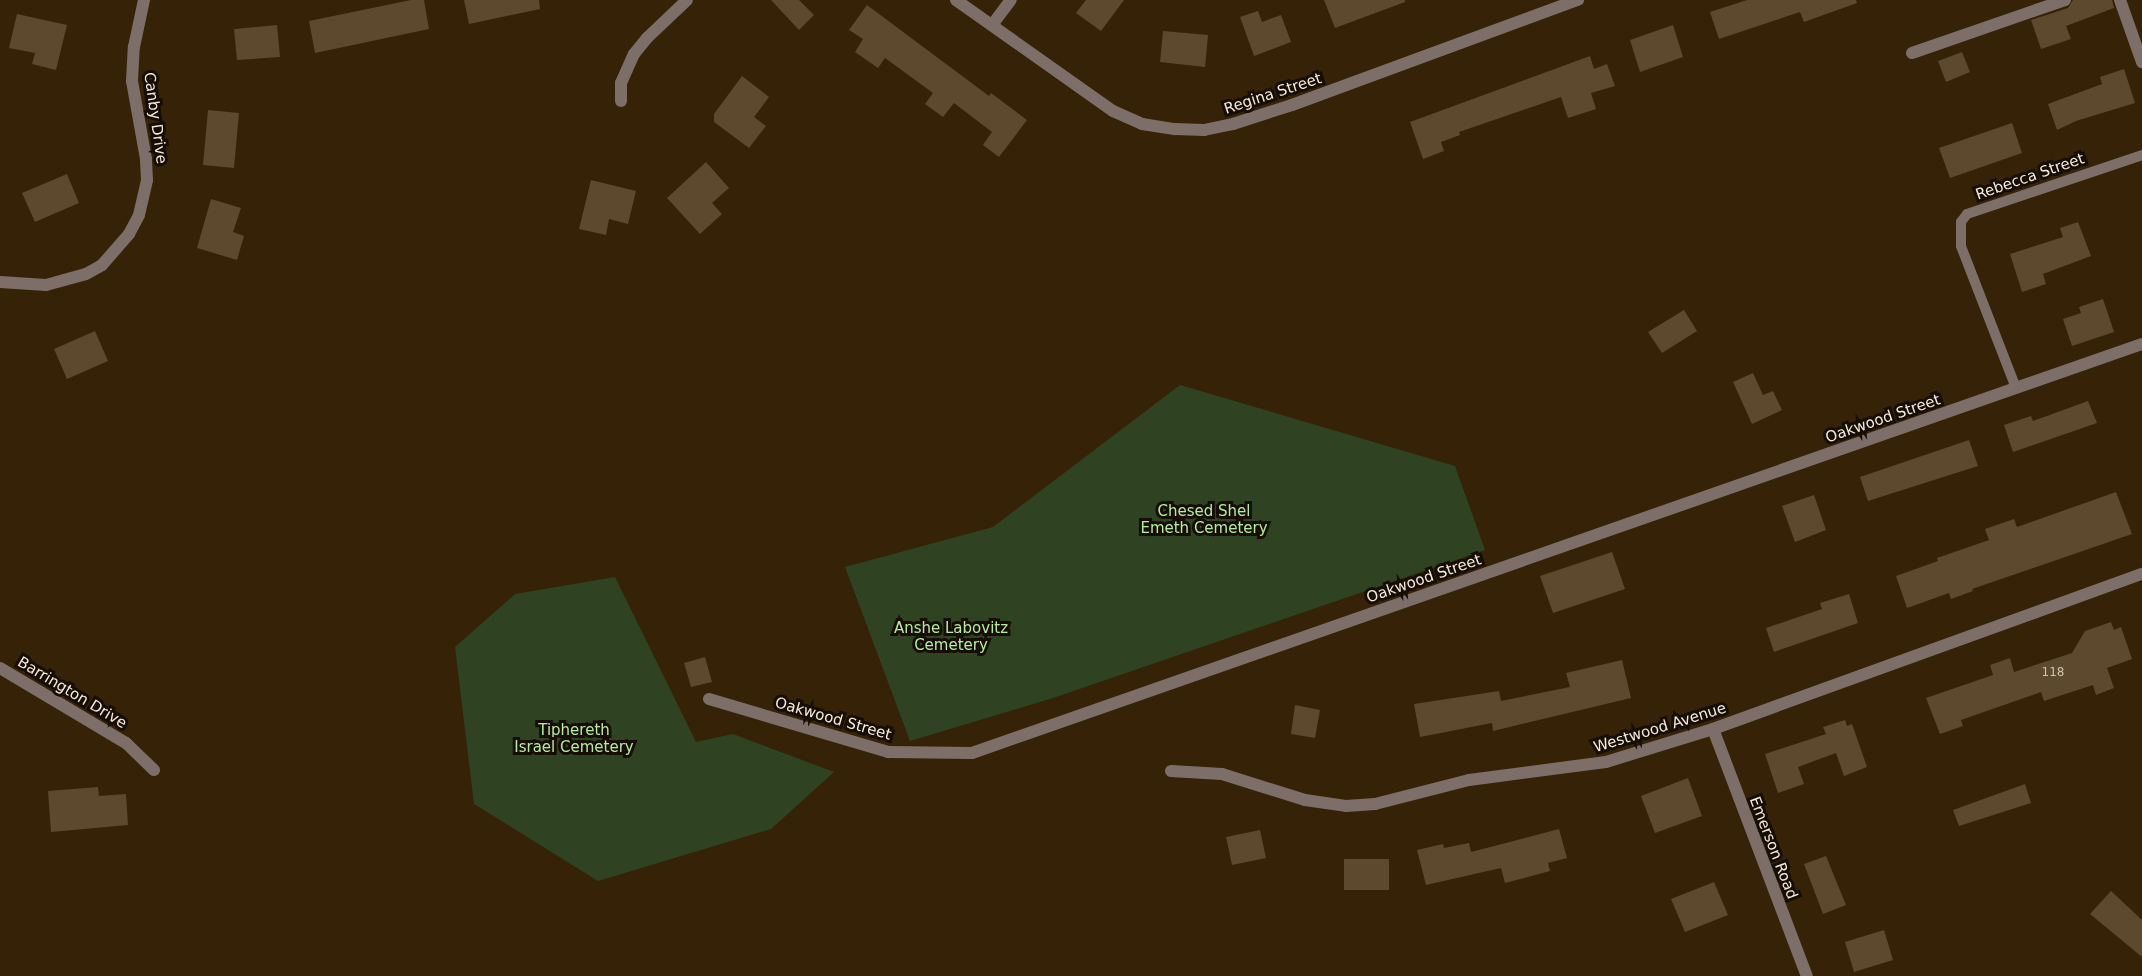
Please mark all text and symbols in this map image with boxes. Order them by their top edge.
street label: Regina Street [1222,70,1324,118]
street label: Canby Drive [140,71,170,165]
street label: Rebecca Street [1973,150,2087,204]
street label: Oakwood Street [1823,391,1943,447]
park label: Chesed Shel Emeth Cemetery [1140,502,1268,537]
street label: Oakwood Street [1364,551,1484,607]
park label: Anshe Labovitz Cemetery [894,619,1008,654]
street label: Barrington Drive [14,653,130,733]
house number: 118 [2042,666,2064,680]
street label: Oakwood Street [773,694,893,744]
street label: Westwood Avenue [1592,699,1728,757]
park label: Tiphereth Israel Cemetery [514,721,634,756]
street label: Emerson Road [1745,794,1801,902]

